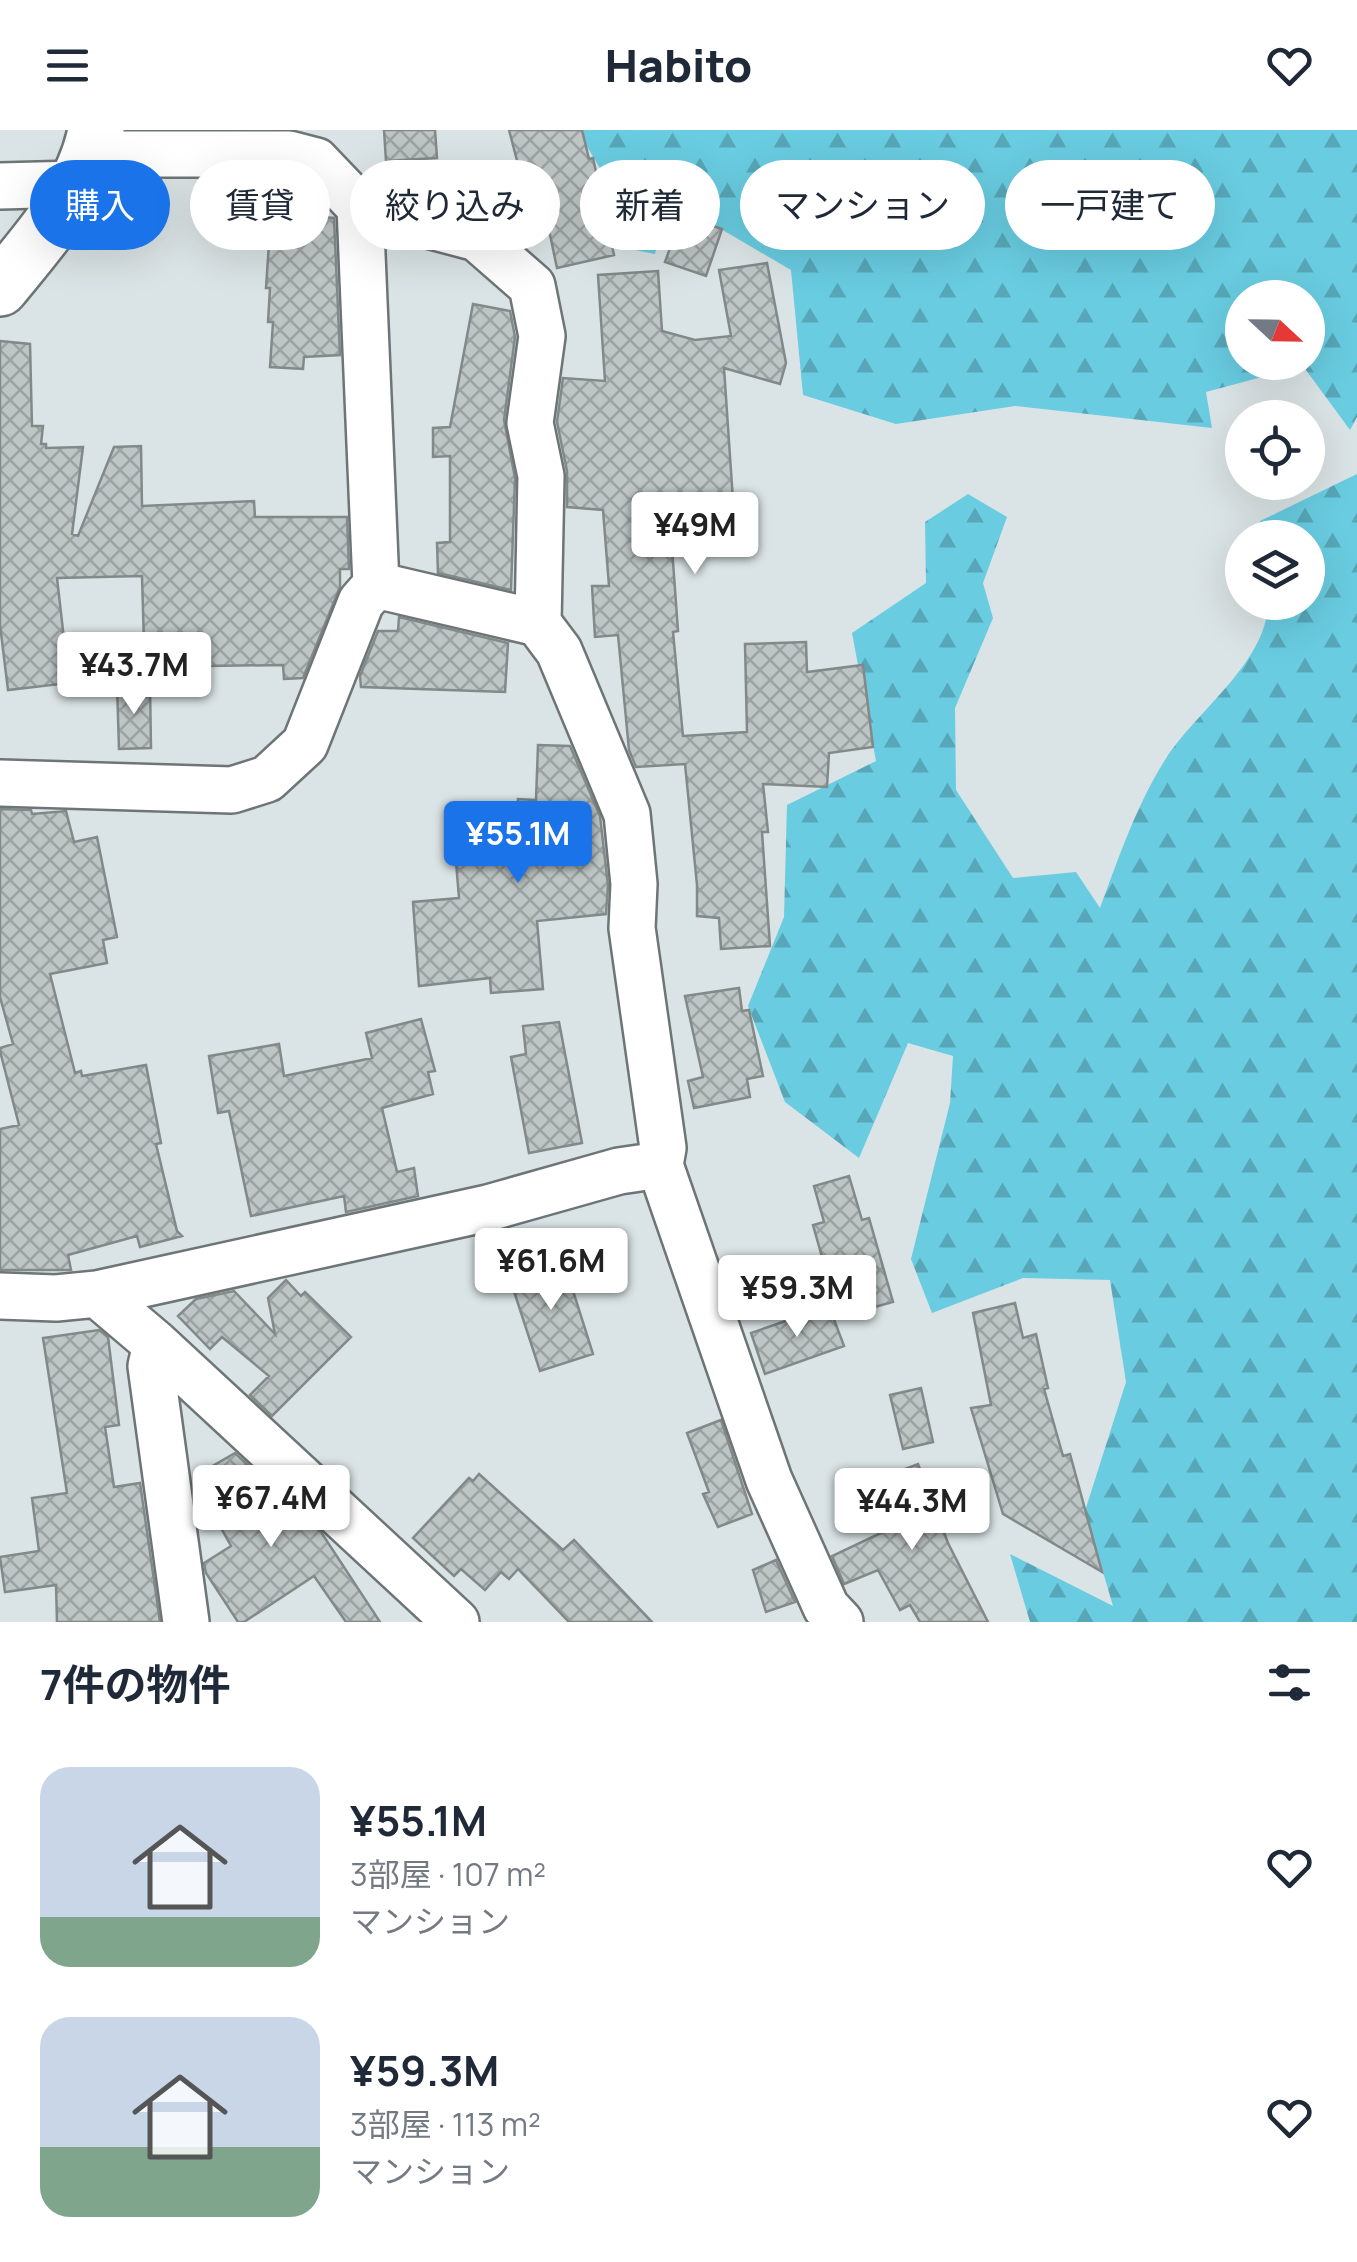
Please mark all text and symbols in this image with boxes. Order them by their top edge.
text: Habito [605,34,752,96]
icon: menu [40,38,95,93]
icon: heart [1262,38,1317,93]
chip: 購入 [30,160,170,250]
chip: 賃貸 [190,160,330,250]
chip: 絞り込み [350,160,560,250]
chip: 新着 [580,160,720,250]
chip: マンション [740,160,985,250]
chip: 一戸建て [1005,160,1215,250]
north arrow [1225,280,1325,380]
map controls [1225,280,1325,620]
button: locate [1225,400,1325,500]
pin: ¥49M [636,492,754,577]
text: ¥49M [653,502,737,546]
button: layers [1225,520,1325,620]
pin: ¥43.7M [53,632,215,717]
text: ¥43.7M [79,642,189,686]
pin: ¥55.1M [437,801,599,886]
text: ¥55.1M [466,811,570,855]
pin: ¥61.6M [470,1228,632,1313]
text: ¥61.6M [497,1238,605,1282]
pin: ¥59.3M [716,1255,878,1340]
text: ¥59.3M [740,1265,854,1309]
pin: ¥67.4M [190,1465,352,1550]
pin: ¥44.3M [831,1468,993,1553]
text: ¥67.4M [215,1475,327,1519]
text: ¥44.3M [857,1478,967,1522]
text: 7件の物件 [40,1655,230,1713]
icon: filters [1262,1655,1317,1710]
text: ¥55.1M [350,1791,487,1849]
icon: home [120,1807,240,1927]
icon: heart [1262,1840,1317,1895]
text: 3部屋 · 107 m² [350,1852,546,1896]
text: マンション [350,1899,510,1943]
text: ¥59.3M [350,2041,499,2099]
icon: home [120,2057,240,2177]
icon: heart [1262,2090,1317,2145]
text: 3部屋 · 113 m² [350,2102,541,2146]
text: マンション [350,2149,510,2193]

